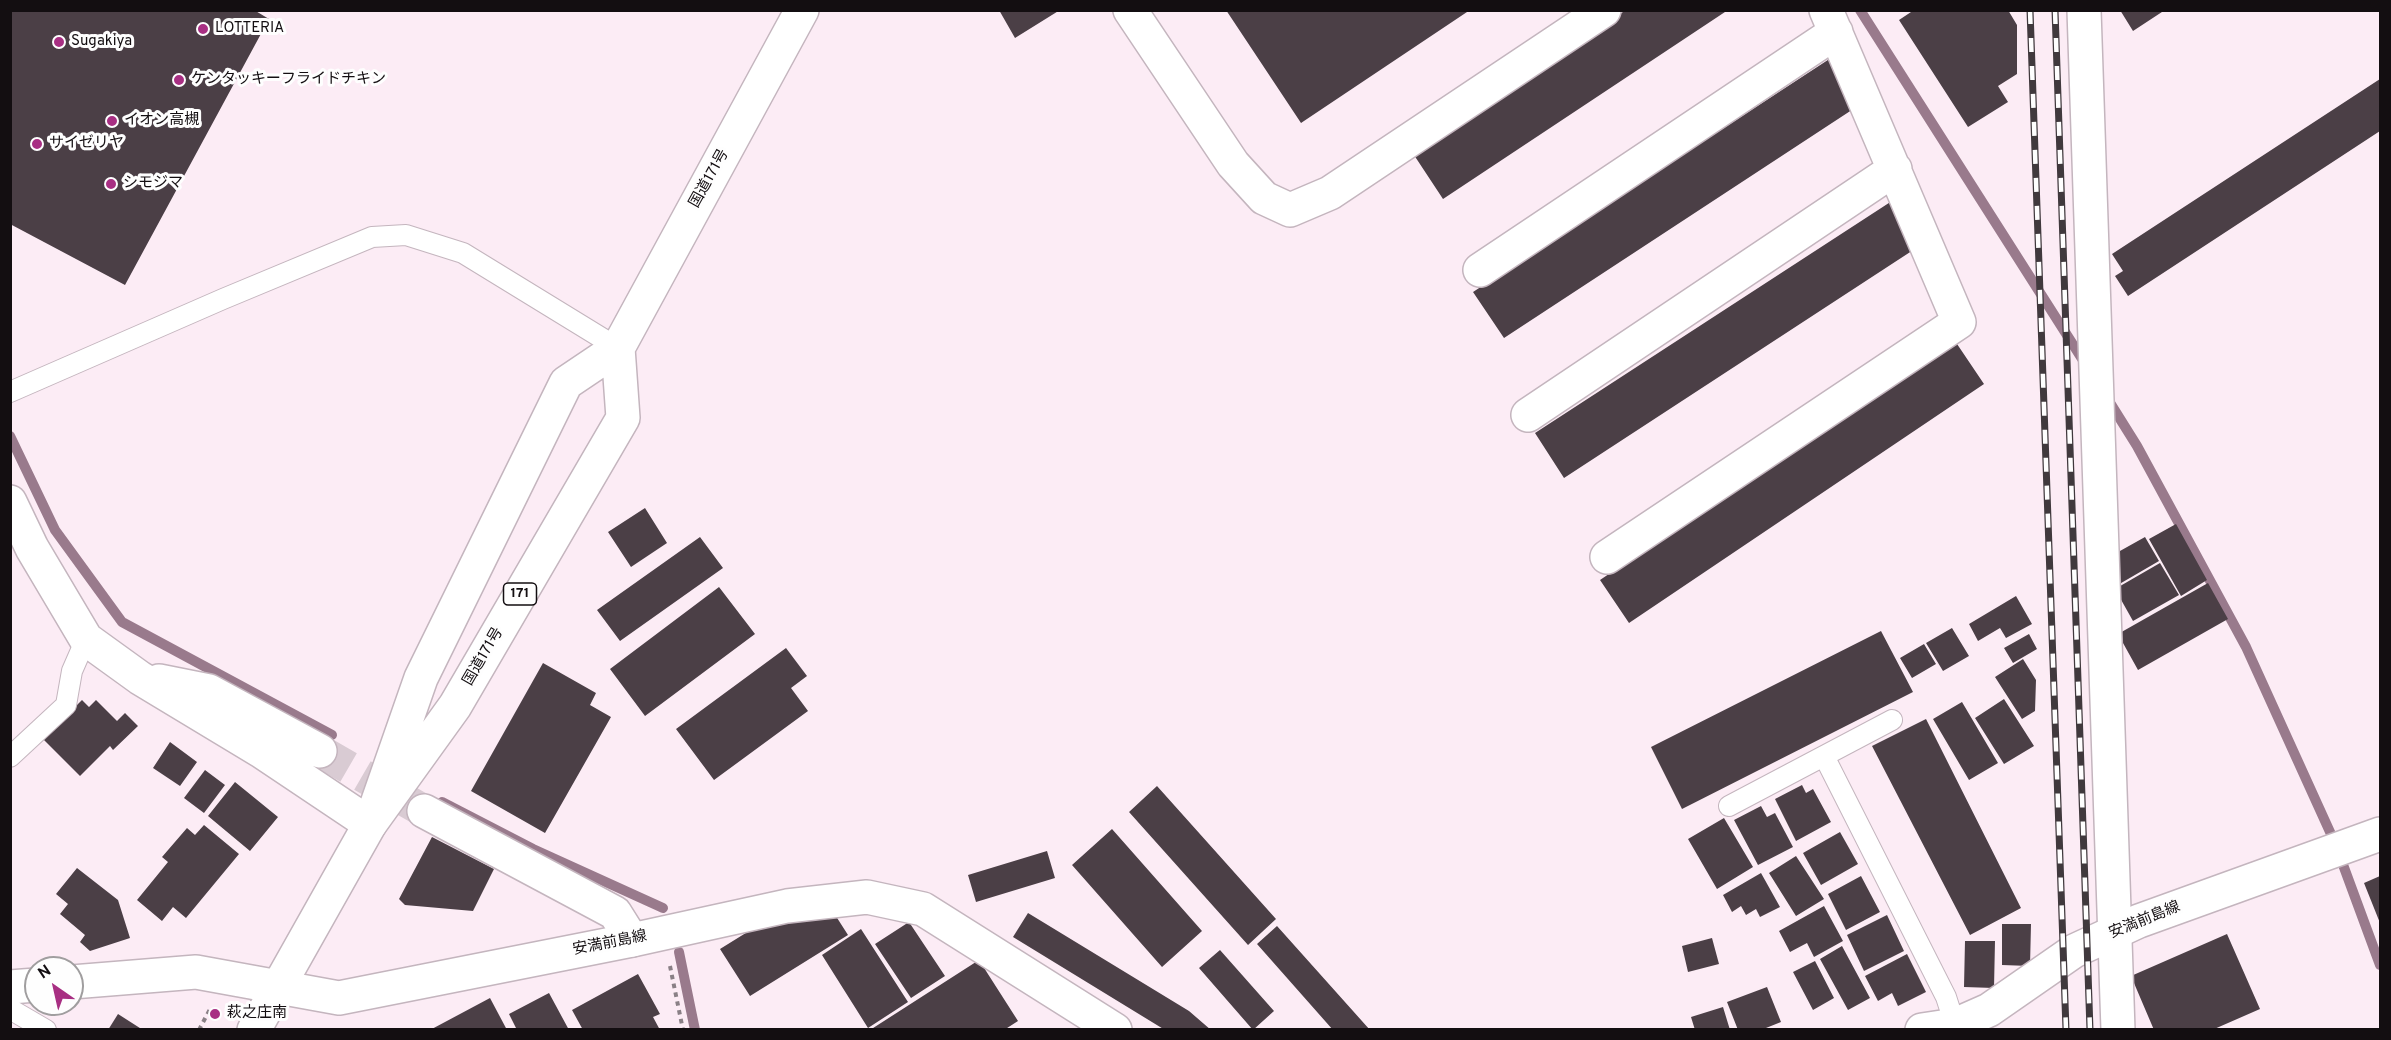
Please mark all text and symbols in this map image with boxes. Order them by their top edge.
place label: LOTTERIA [215,20,284,38]
marker: LOTTERIA [196,22,210,36]
place label: Sugakiya [71,33,132,51]
marker: Sugakiya [52,35,66,49]
place label: ケンタッキーフライドチキン [191,71,386,89]
marker: ケンタッキーフライドチキン [172,73,186,87]
place label: イオン高槻 [124,112,199,130]
marker: イオン高槻 [105,114,119,128]
place label: サイゼリヤ [49,135,124,153]
marker: サイゼリヤ [30,137,44,151]
street label: 国道171号 [687,147,733,211]
place label: シモジマ [123,175,183,193]
marker: シモジマ [104,177,118,191]
road number: 171 [504,583,536,605]
street label: 国道171号 [460,625,508,689]
street label: 安満前島線 [2107,899,2183,943]
street label: 安満前島線 [571,928,649,960]
north arrow [24,956,84,1016]
text: N [35,961,55,984]
place label: 萩之庄南 [227,1005,287,1023]
marker: 萩之庄南 [208,1007,222,1021]

